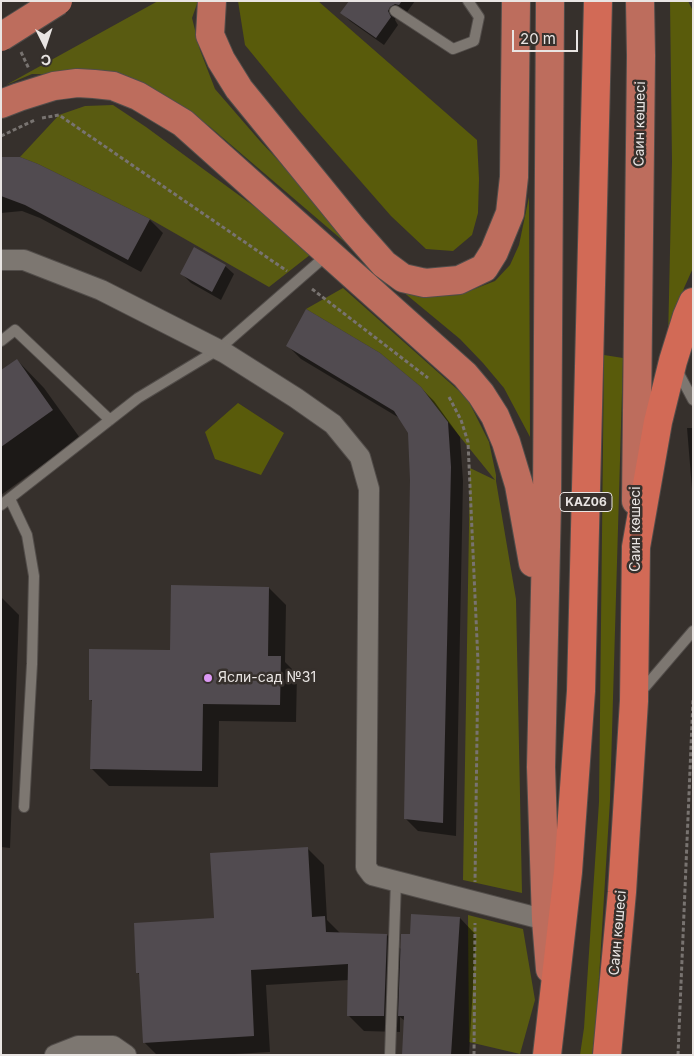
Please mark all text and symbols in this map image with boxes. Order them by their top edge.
north arrow [20,20,70,70]
scale bar [514,20,580,52]
text: 20 m [520,29,556,48]
text: С [40,52,52,69]
street label: Саин көшесі [631,81,649,167]
street label: Саин көшесі [628,486,644,572]
road number: KАZ06 [560,492,612,512]
place label: Ясли-сад №31 [218,670,316,686]
marker: Ясли-сад №31 [202,672,214,684]
street label: Саин көшесі [606,890,630,976]

